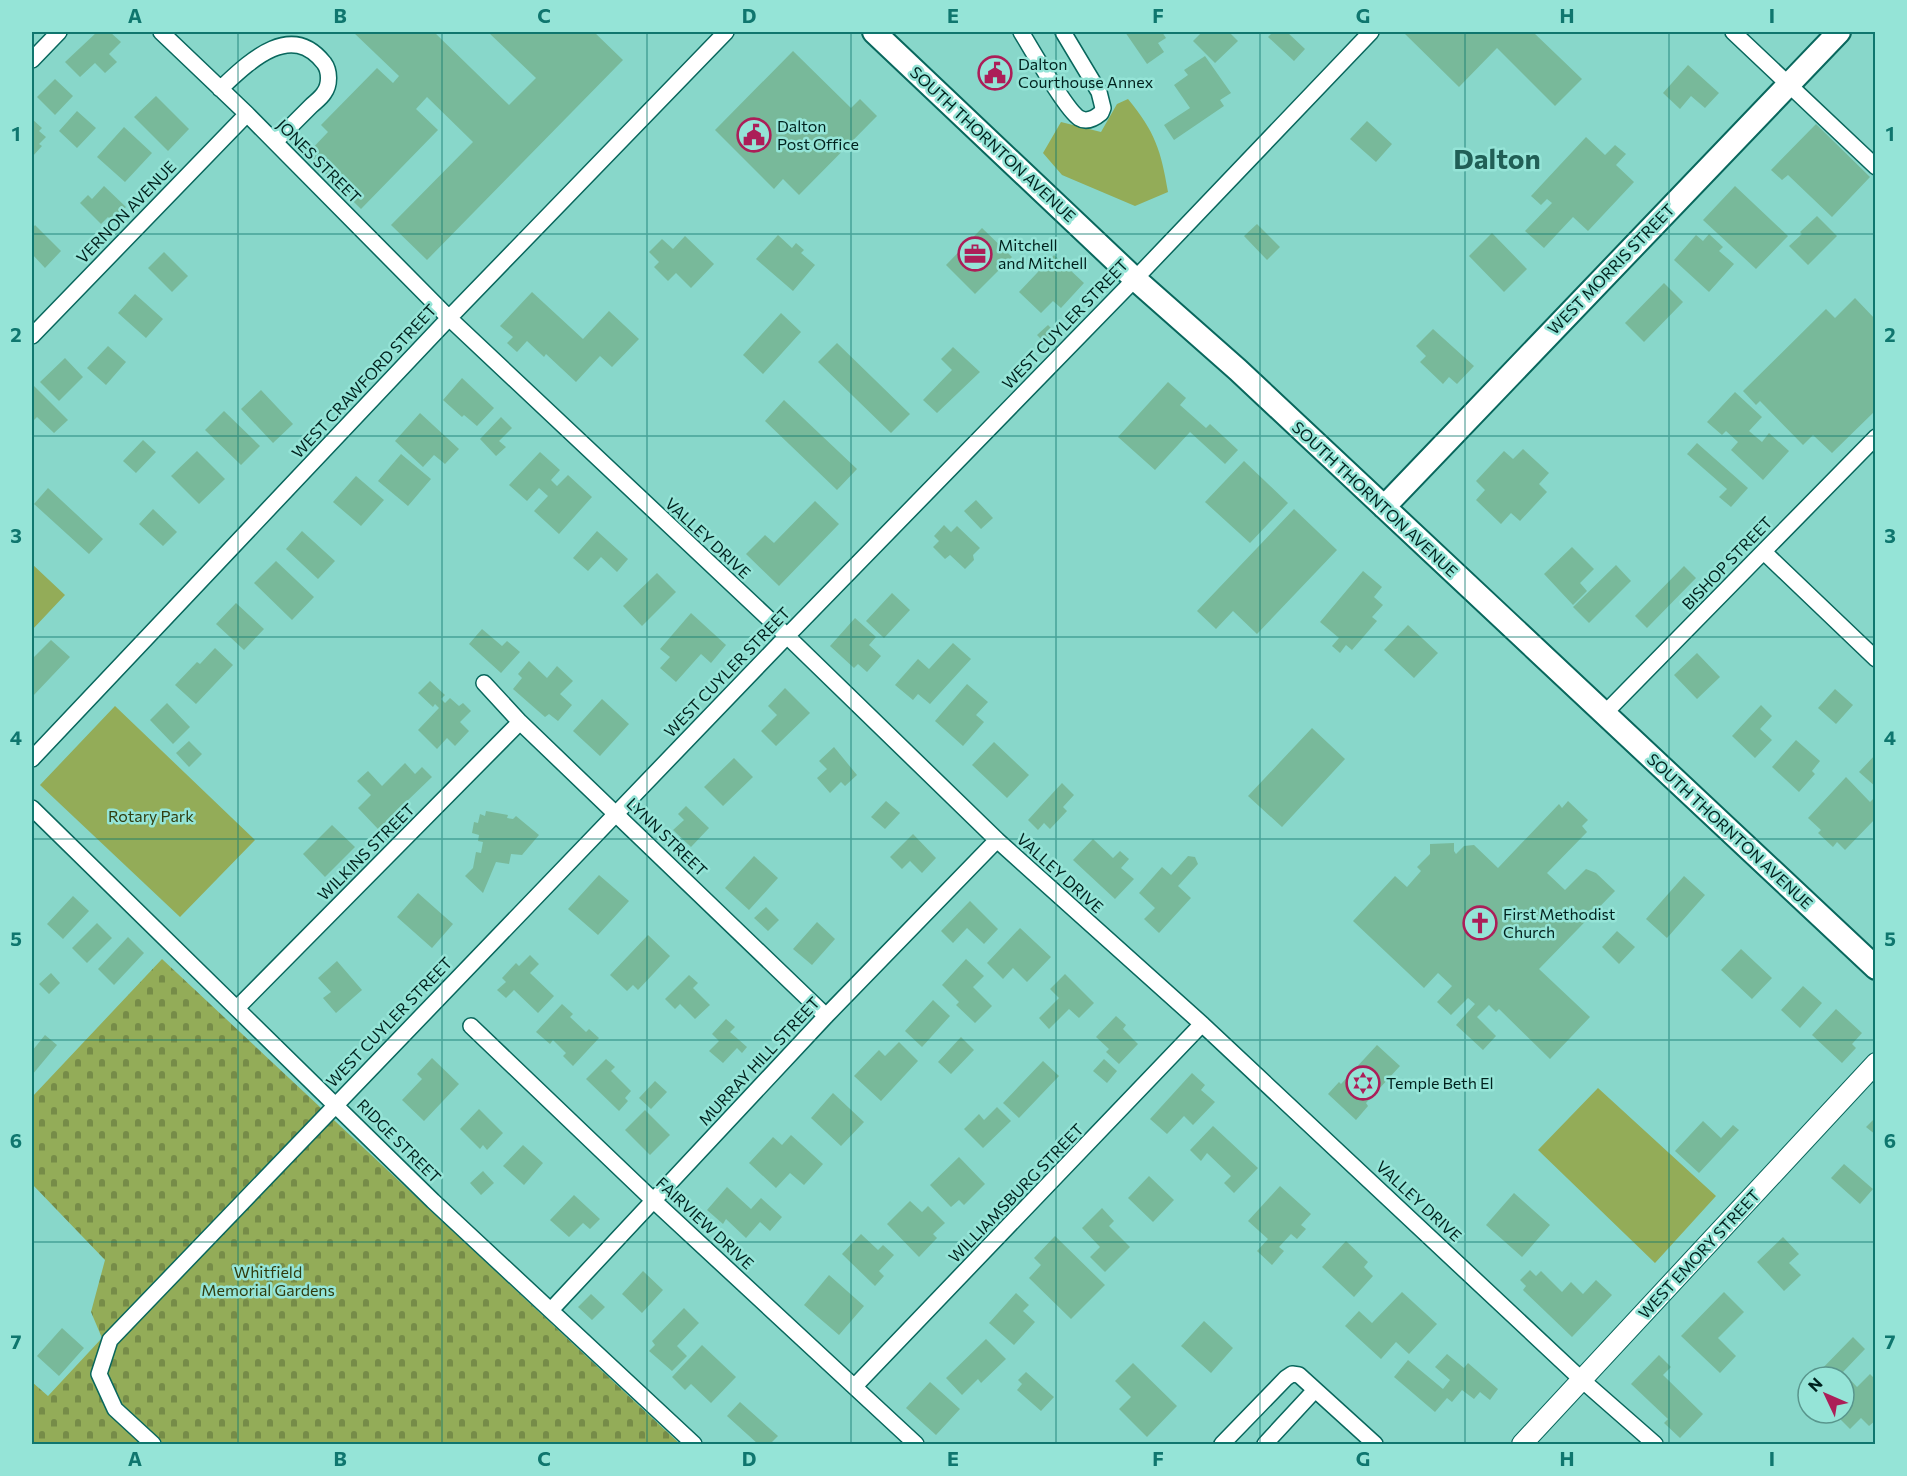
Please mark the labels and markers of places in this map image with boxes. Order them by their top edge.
place label: Dalton Courthouse Annex [1018,54,1154,91]
public building icon: Dalton Courthouse Annex [977,55,1013,91]
place label: Dalton Post Office [777,116,859,153]
public building icon: Dalton Post Office [736,117,772,153]
place label: Mitchell and Mitchell [998,235,1087,272]
office icon: Mitchell and Mitchell [957,236,993,272]
place label: First Methodist Church [1503,904,1616,941]
church icon: First Methodist Church [1462,905,1498,941]
synagogue icon: Temple Beth El [1345,1065,1381,1101]
place label: Temple Beth El [1386,1073,1493,1092]

